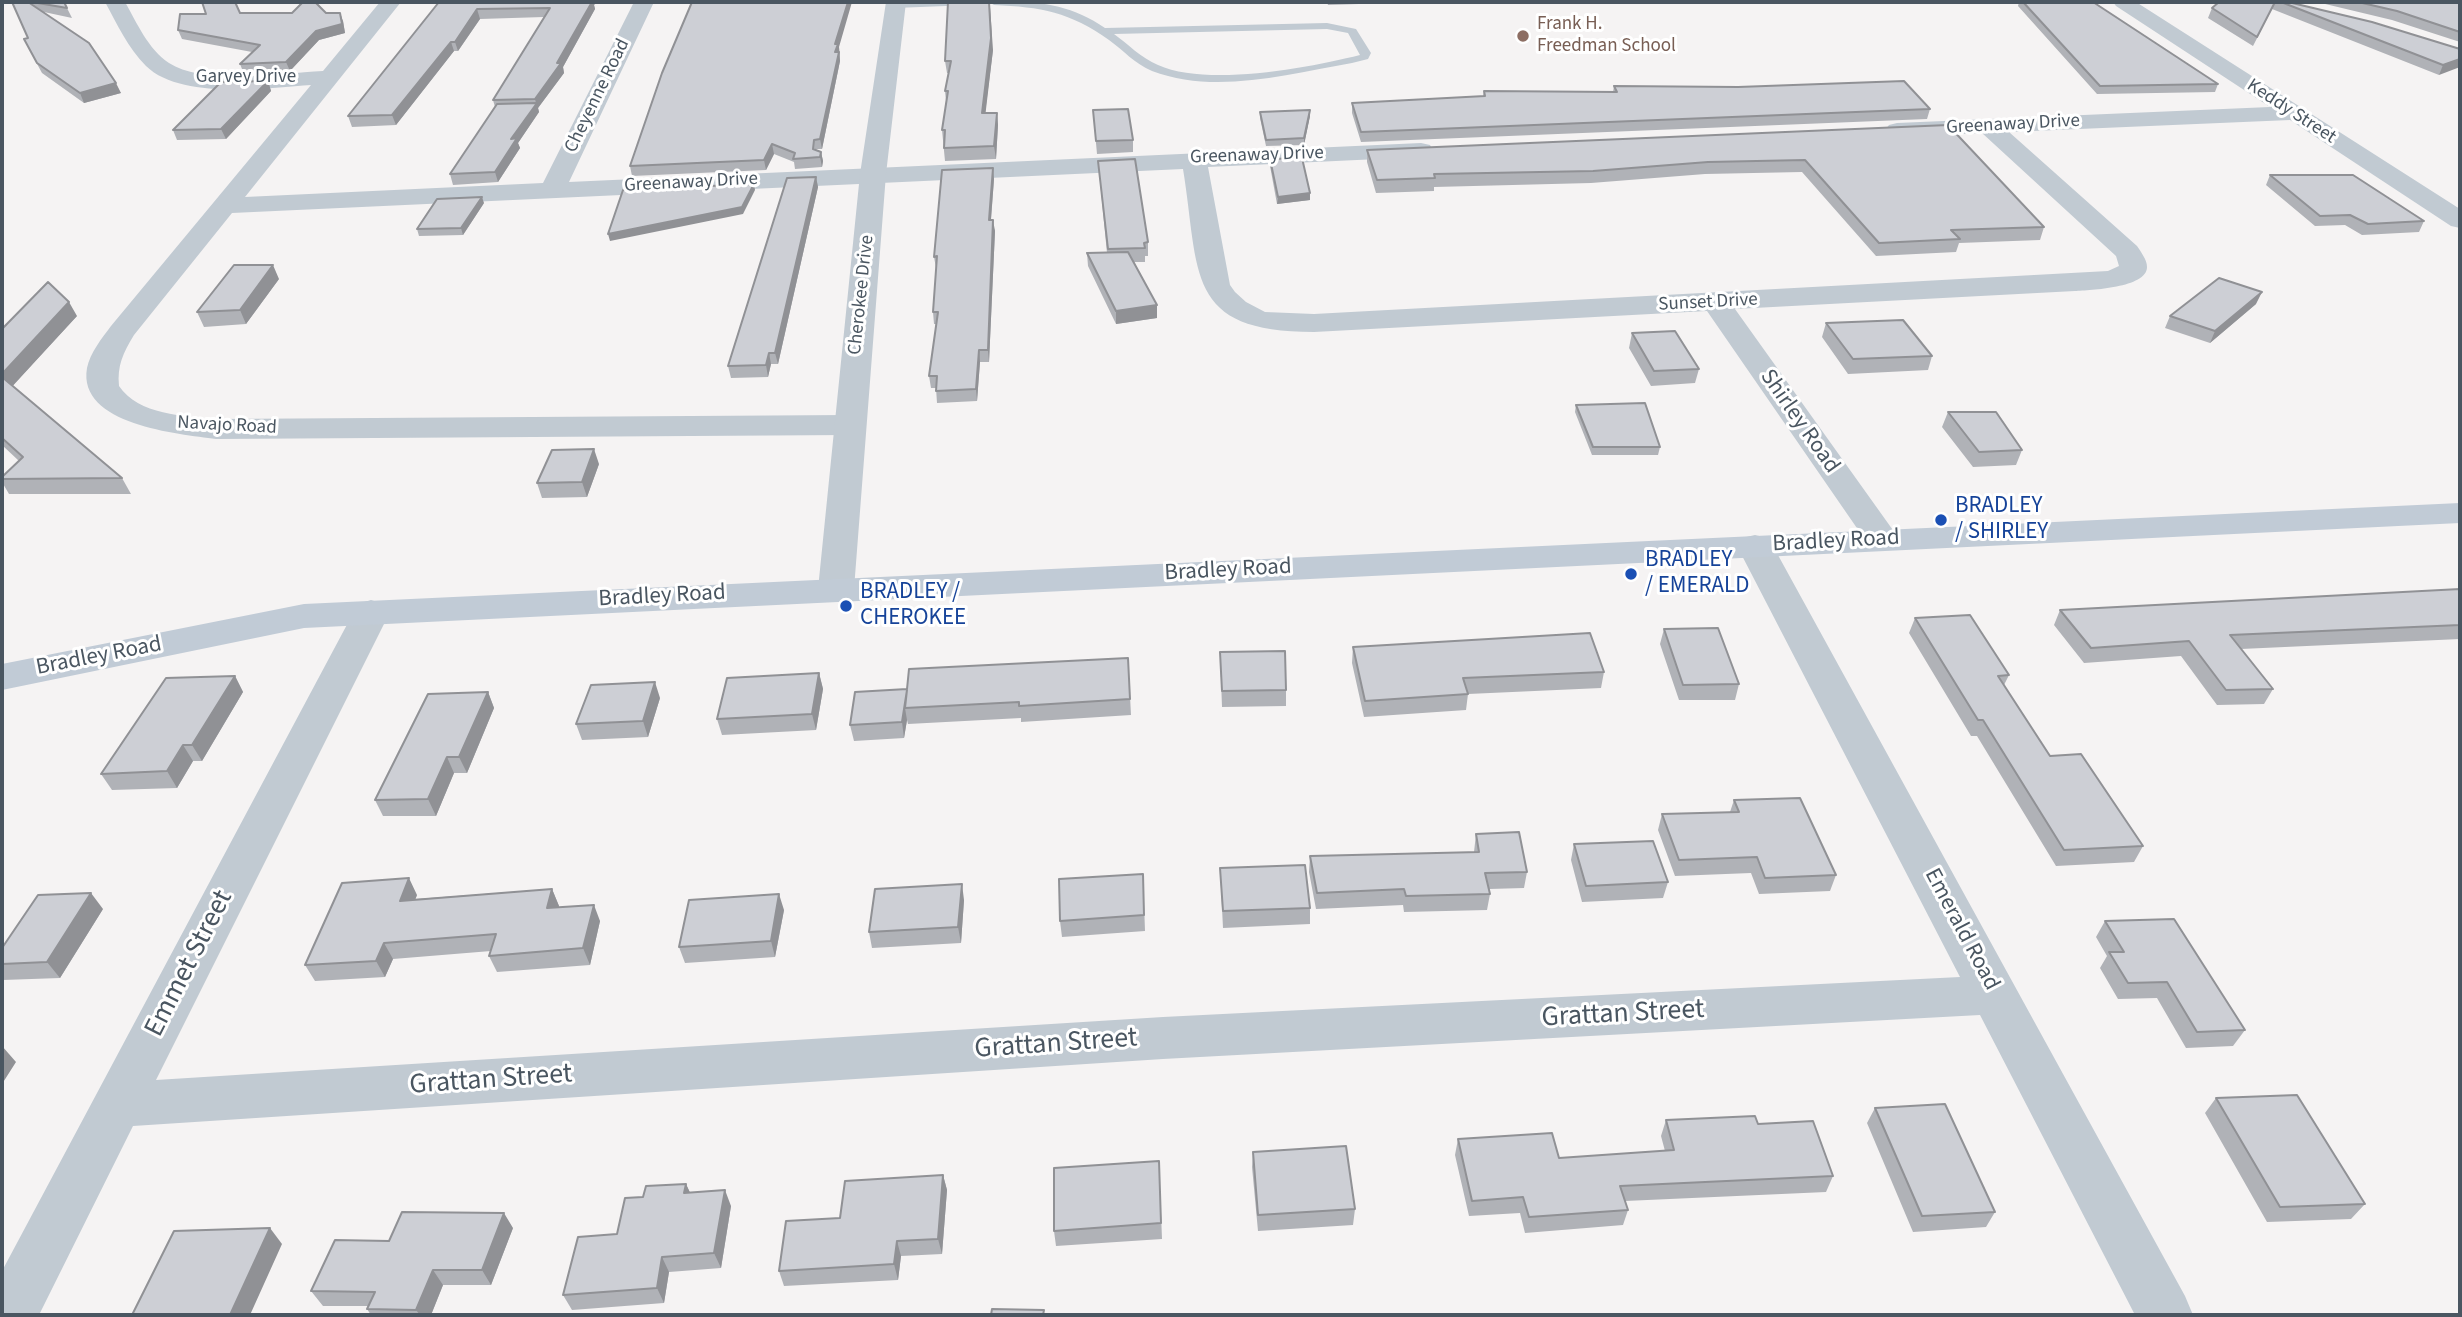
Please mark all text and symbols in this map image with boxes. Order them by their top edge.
place label: Frank H. Freedman School [1537,14,1676,58]
marker: Frank H. Freedman School [1515,28,1531,44]
street label: Cheyenne Road [561,35,635,157]
street label: Garvey Drive [196,67,296,89]
street label: Keddy Street [2242,75,2340,149]
street label: Greenaway Drive [1946,110,2080,140]
street label: Greenaway Drive [1190,142,1324,170]
street label: Greenaway Drive [624,168,758,198]
street label: Cherokee Drive [844,234,880,356]
street label: Sunset Drive [1658,289,1758,317]
street label: Shirley Road [1753,365,1845,479]
street label: Navajo Road [177,412,277,440]
place label: BRADLEY / SHIRLEY [1955,493,2048,547]
marker: BRADLEY / SHIRLEY [1933,512,1949,528]
street label: Bradley Road [1772,525,1900,559]
place label: BRADLEY / EMERALD [1645,547,1749,601]
street label: Bradley Road [1164,554,1292,588]
marker: BRADLEY / EMERALD [1623,566,1639,582]
place label: BRADLEY / CHEROKEE [860,579,966,633]
street label: Bradley Road [598,580,726,614]
marker: BRADLEY / CHEROKEE [838,598,854,614]
street label: Bradley Road [34,631,164,683]
street label: Emerald Road [1917,864,2005,996]
street label: Emmet Street [139,885,241,1043]
street label: Grattan Street [1541,994,1705,1036]
street label: Grattan Street [974,1023,1138,1067]
street label: Grattan Street [409,1059,573,1103]

